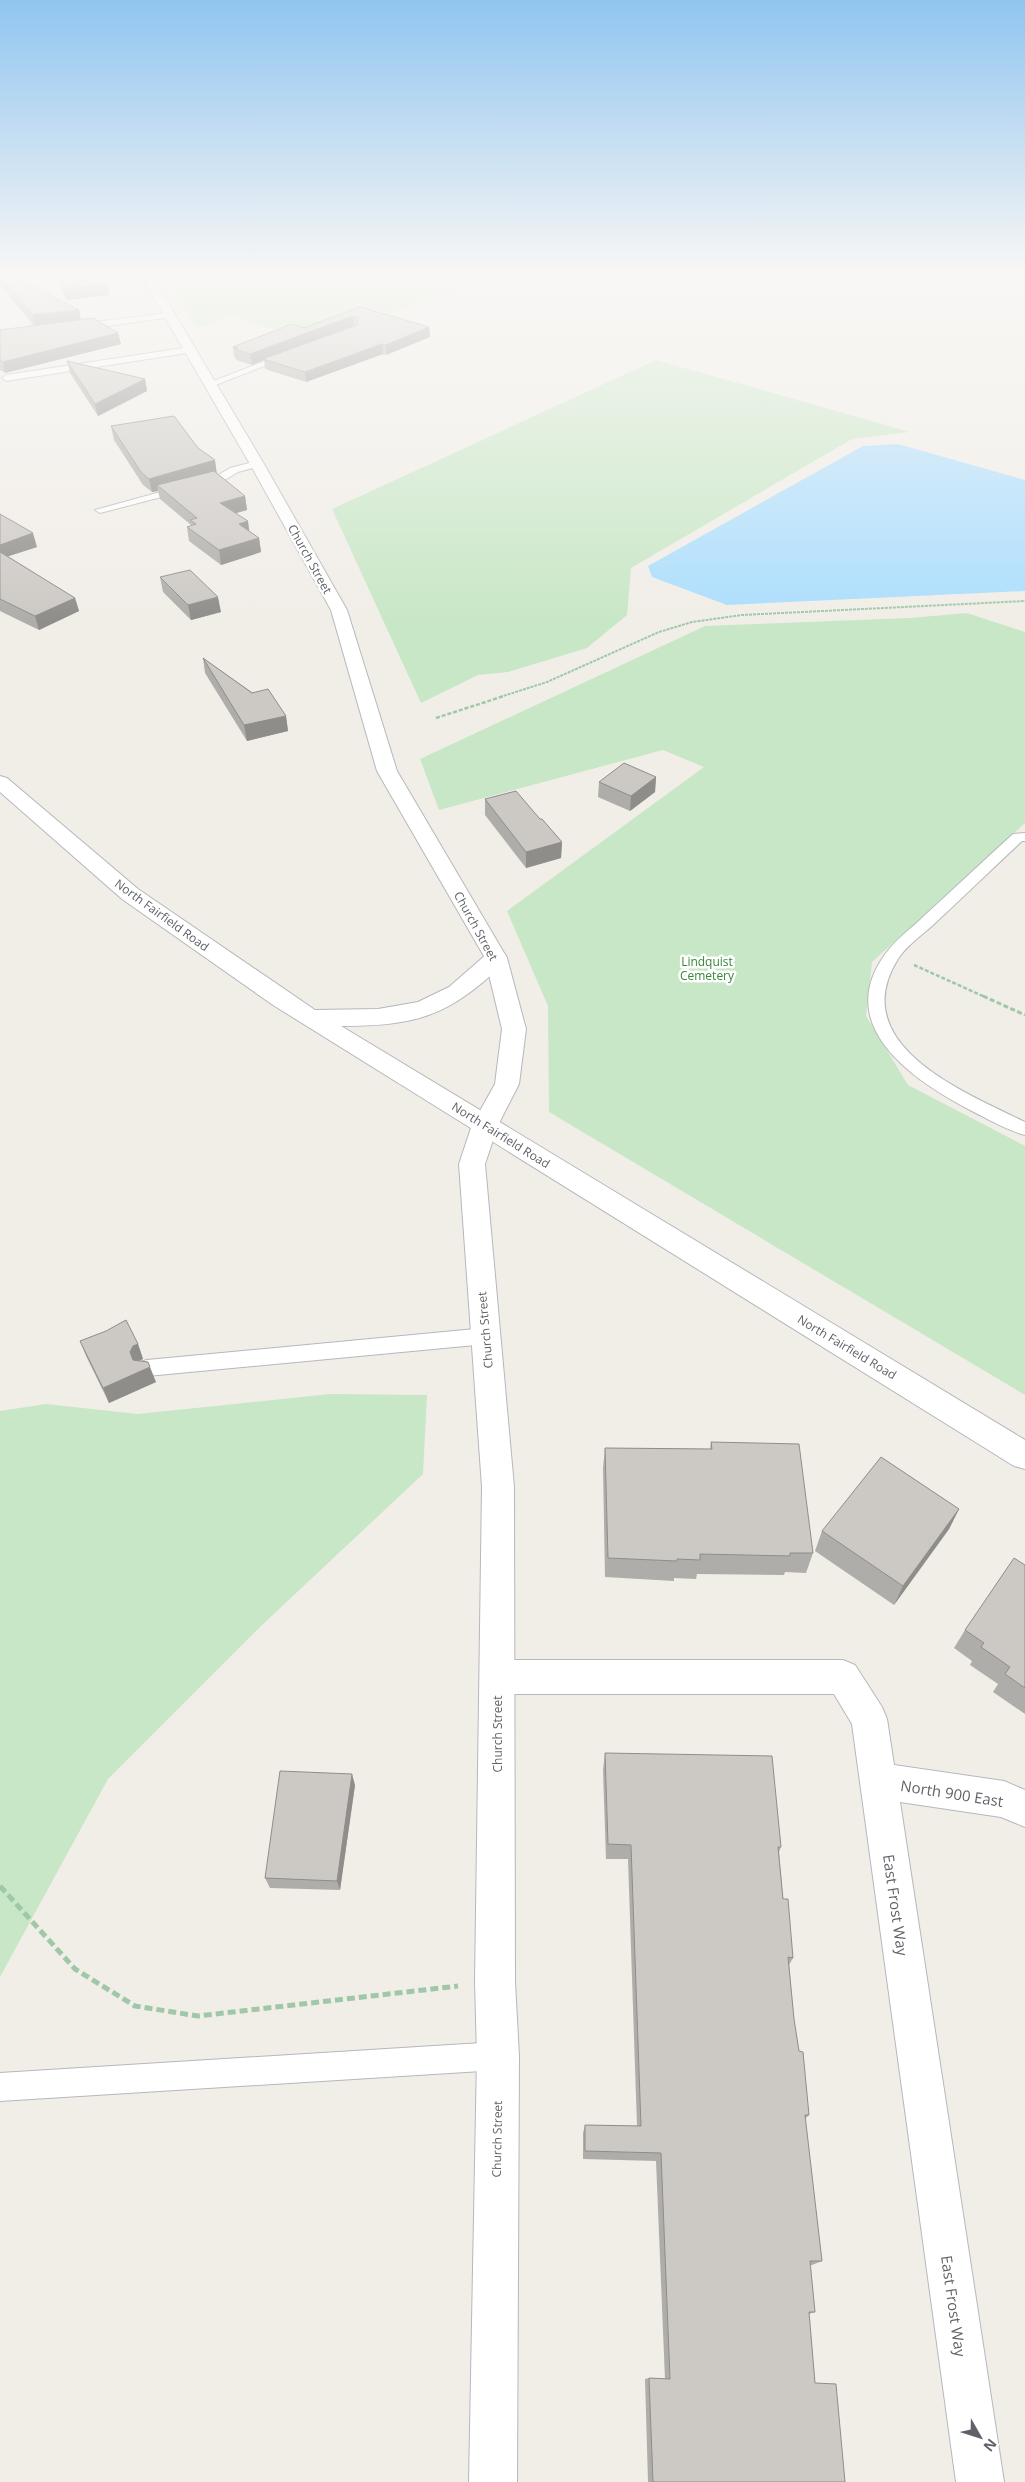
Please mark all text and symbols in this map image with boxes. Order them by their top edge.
street label: Church Street [284,521,336,597]
street label: North Fairfield Road [111,875,213,955]
street label: Church Street [450,888,502,964]
park label: Lindquist Cemetery [680,953,735,984]
street label: North Fairfield Road [449,1098,553,1172]
street label: Church Street [473,1291,497,1369]
street label: North Fairfield Road [794,1311,900,1383]
street label: Church Street [489,1696,506,1772]
street label: North 900 East [899,1775,1005,1811]
street label: East Frost Way [879,1853,913,1957]
street label: Church Street [488,2100,506,2178]
street label: East Frost Way [937,2254,971,2358]
north arrow [955,2412,1005,2462]
text: N [980,2435,1001,2456]

